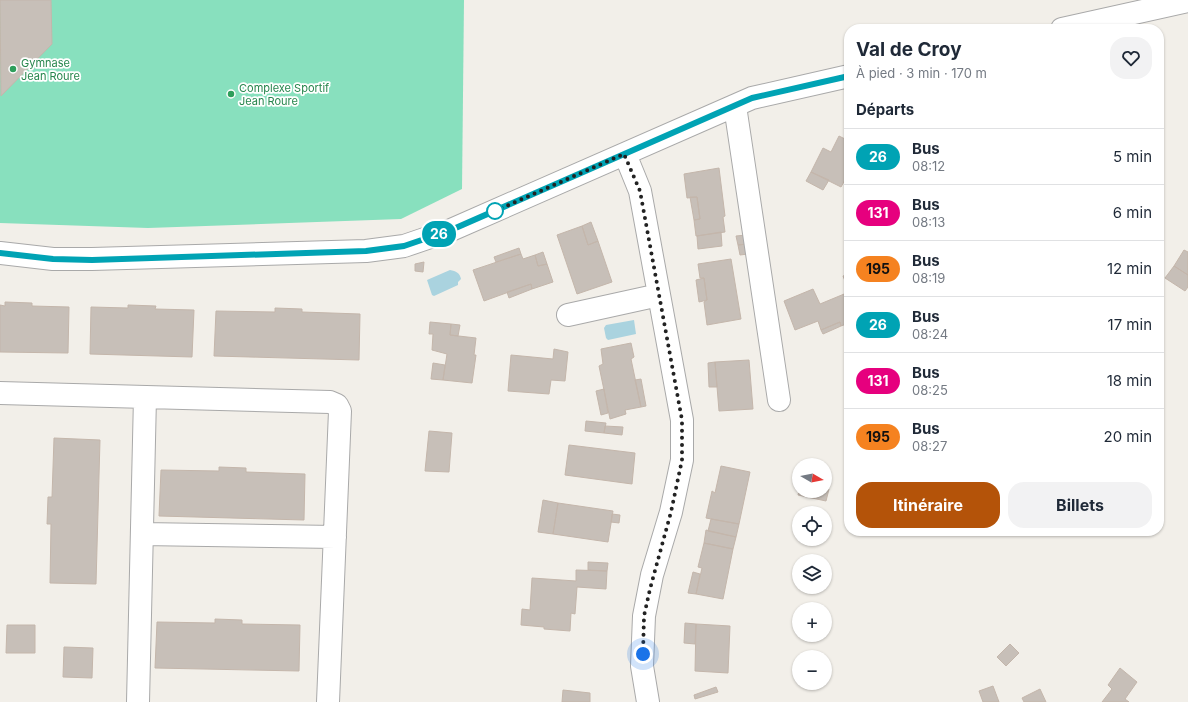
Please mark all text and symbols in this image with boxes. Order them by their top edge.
button: heart [1110,37,1152,79]
text: Val de Croy [856,38,962,61]
place label: Gymnase Jean Roure [21,56,80,83]
marker: Gymnase Jean Roure [8,64,18,74]
text: À pied · 3 min · 170 m [856,65,987,81]
place label: Complexe Sportif Jean Roure [239,81,329,108]
marker: Complexe Sportif Jean Roure [226,89,236,99]
text: Départs [856,100,914,119]
text: Bus [912,139,940,158]
text: 5 min [1113,147,1152,166]
text: 26 [869,148,887,165]
text: 08:12 [912,158,945,174]
text: Bus [912,195,940,214]
unlabelled marker [486,202,504,220]
text: 6 min [1113,203,1152,222]
text: 131 [867,204,889,221]
text: 08:13 [912,214,945,230]
line badge: 26 [421,221,457,247]
text: 26 [430,225,448,242]
text: Bus [912,251,940,270]
text: 12 min [1107,259,1152,278]
text: 195 [866,260,890,277]
text: 08:19 [912,270,945,286]
text: Bus [912,307,940,326]
text: 17 min [1108,315,1152,334]
text: 26 [869,316,887,333]
text: 08:24 [912,326,948,342]
text: Bus [912,363,940,382]
text: 18 min [1107,371,1152,390]
text: 131 [867,372,889,389]
text: 08:25 [912,382,948,398]
text: Bus [912,419,940,438]
text: 20 min [1104,427,1152,446]
text: 195 [866,428,890,445]
text: 08:27 [912,438,947,454]
north arrow [792,458,832,498]
map controls [792,458,832,690]
button: Itinéraire [856,482,1000,528]
button: Billets [1008,482,1152,528]
button: locate [792,506,832,546]
button: layers [792,554,832,594]
button: + [792,602,832,642]
your location [633,644,653,664]
button: − [792,650,832,690]

